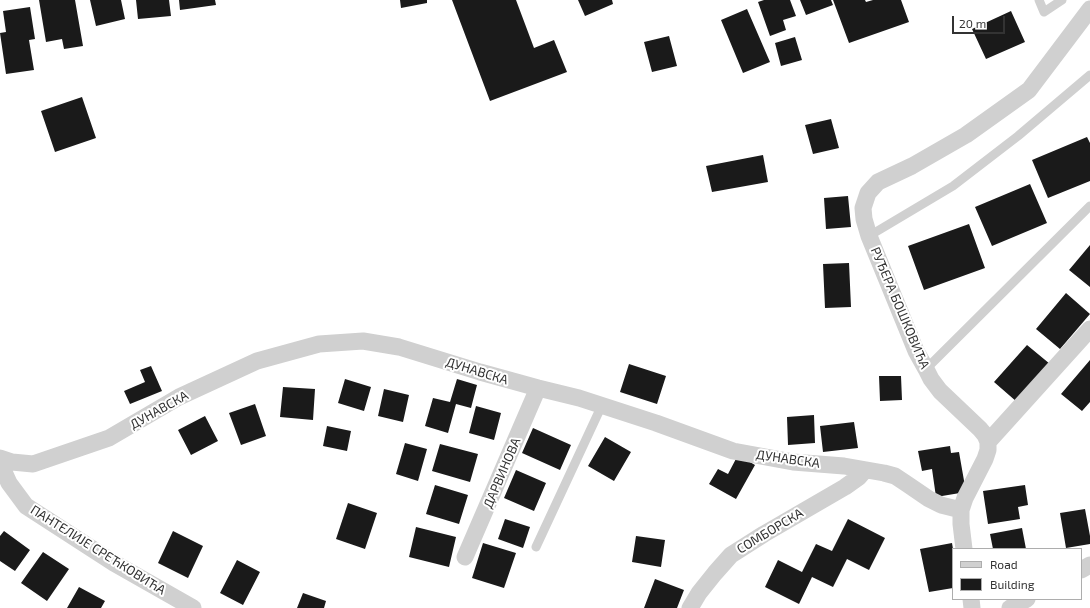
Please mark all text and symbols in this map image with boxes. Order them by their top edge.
scale bar [954,8,1007,34]
text: 20 m [959,16,986,30]
street label: РУЂЕРА БОШКОВИЋА [867,245,933,371]
street label: ДУНАВСКА [444,354,510,388]
street label: ДУНАВСКА [127,388,191,432]
street label: ДАРВИНОВА [480,435,524,511]
street label: ДУНАВСКА [755,447,821,471]
street label: ПАНТЕЛИЈЕ СРЕЋКОВИЋА [28,502,168,598]
street label: СОМБОРСКА [734,505,806,557]
legend [952,548,1082,600]
text: Road [990,557,1018,571]
text: Building [990,577,1034,591]

